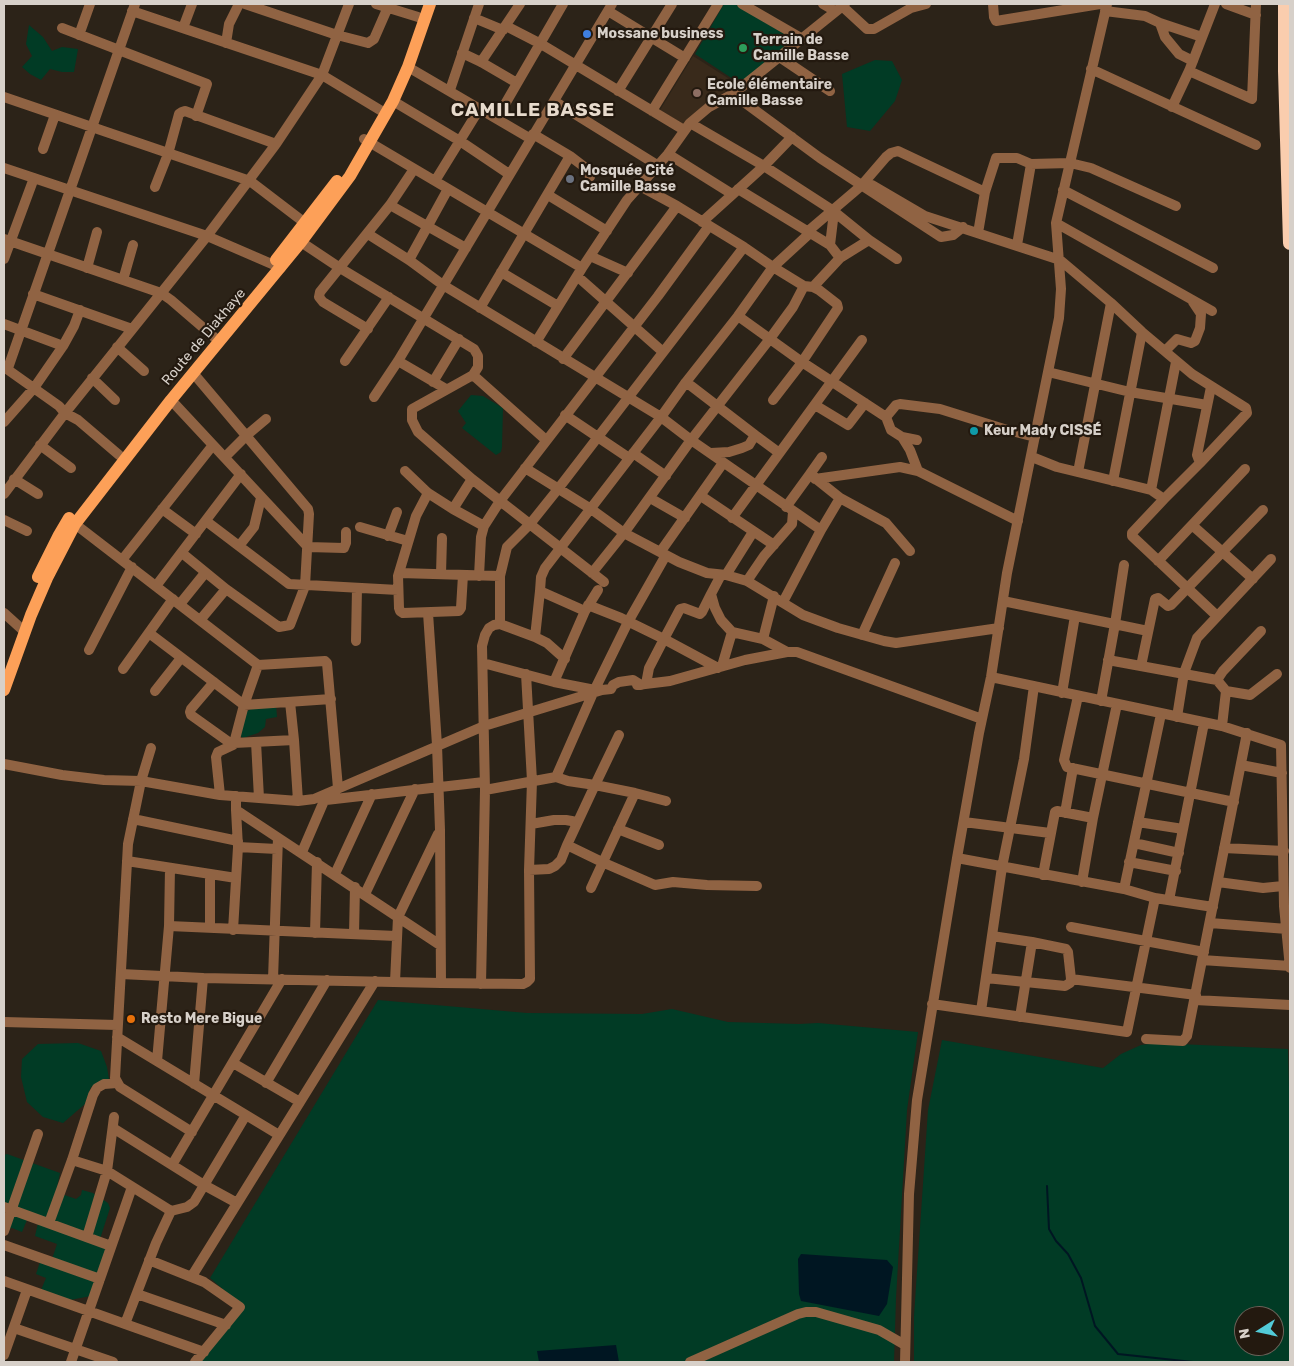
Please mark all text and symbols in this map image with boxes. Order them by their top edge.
place label: Mossane business [597,26,724,42]
marker: Mossane business [581,28,593,40]
place label: Terrain de Camille Basse [753,32,849,64]
marker: Terrain de Camille Basse [737,42,749,54]
place label: Ecole élémentaire Camille Basse [707,77,832,110]
marker: Ecole élémentaire Camille Basse [691,87,703,99]
district label: CAMILLE BASSE [449,100,617,122]
place label: Mosquée Cité Camille Basse [580,163,676,196]
marker: Mosquée Cité Camille Basse [564,173,576,185]
street label: Route de Diakhaye [159,285,249,389]
place label: Keur Mady CISSÉ [984,423,1101,439]
marker: Keur Mady CISSÉ [968,425,980,437]
place label: Resto Mere Bigue [141,1011,262,1027]
marker: Resto Mere Bigue [125,1013,137,1025]
north arrow [1234,1306,1284,1356]
text: N [1235,1327,1254,1340]

